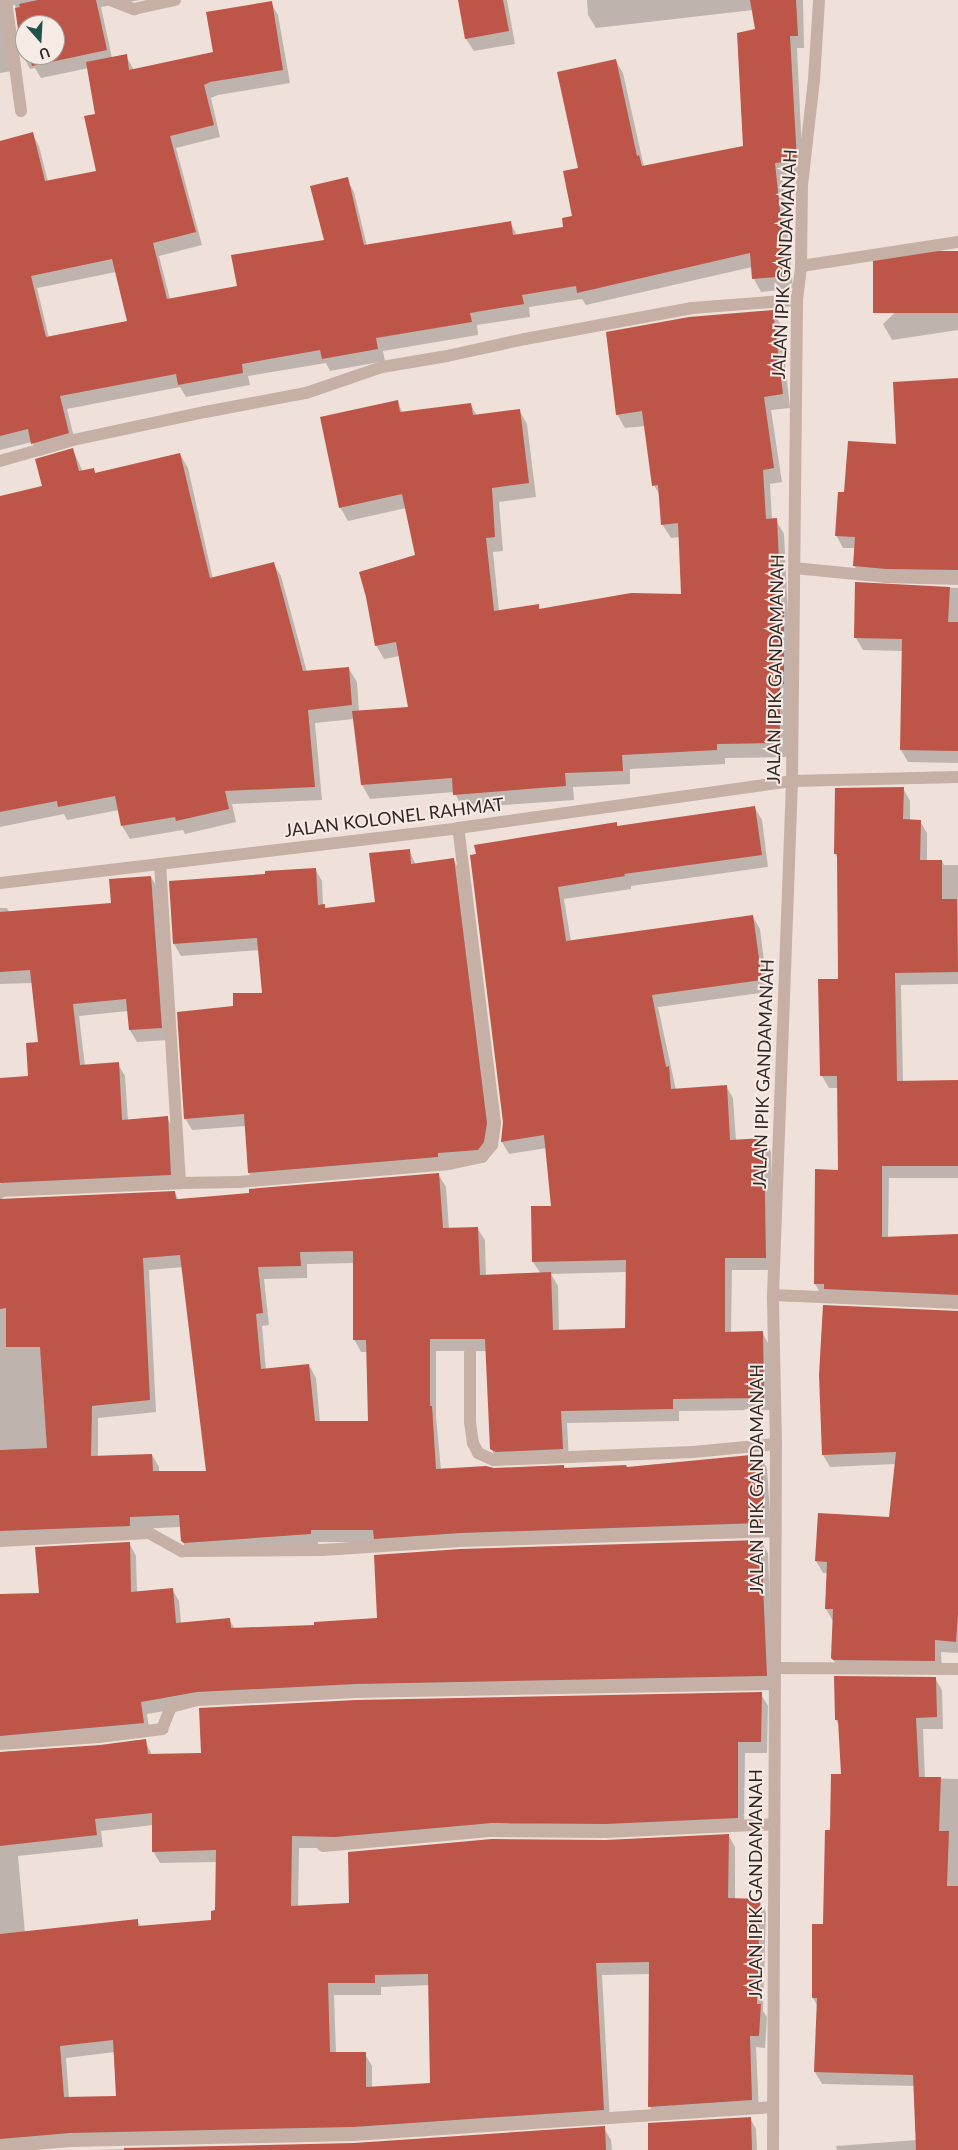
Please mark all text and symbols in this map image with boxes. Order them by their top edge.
north arrow [15,15,65,65]
text: U [37,44,52,63]
street label: JALAN IPIK GANDAMANAH [767,149,801,379]
street label: JALAN IPIK GANDAMANAH [762,554,788,784]
street label: JALAN KOLONEL RAHMAT [283,793,505,841]
street label: JALAN IPIK GANDAMANAH [748,959,778,1189]
street label: JALAN IPIK GANDAMANAH [745,1364,767,1594]
street label: JALAN IPIK GANDAMANAH [744,1769,766,1999]

